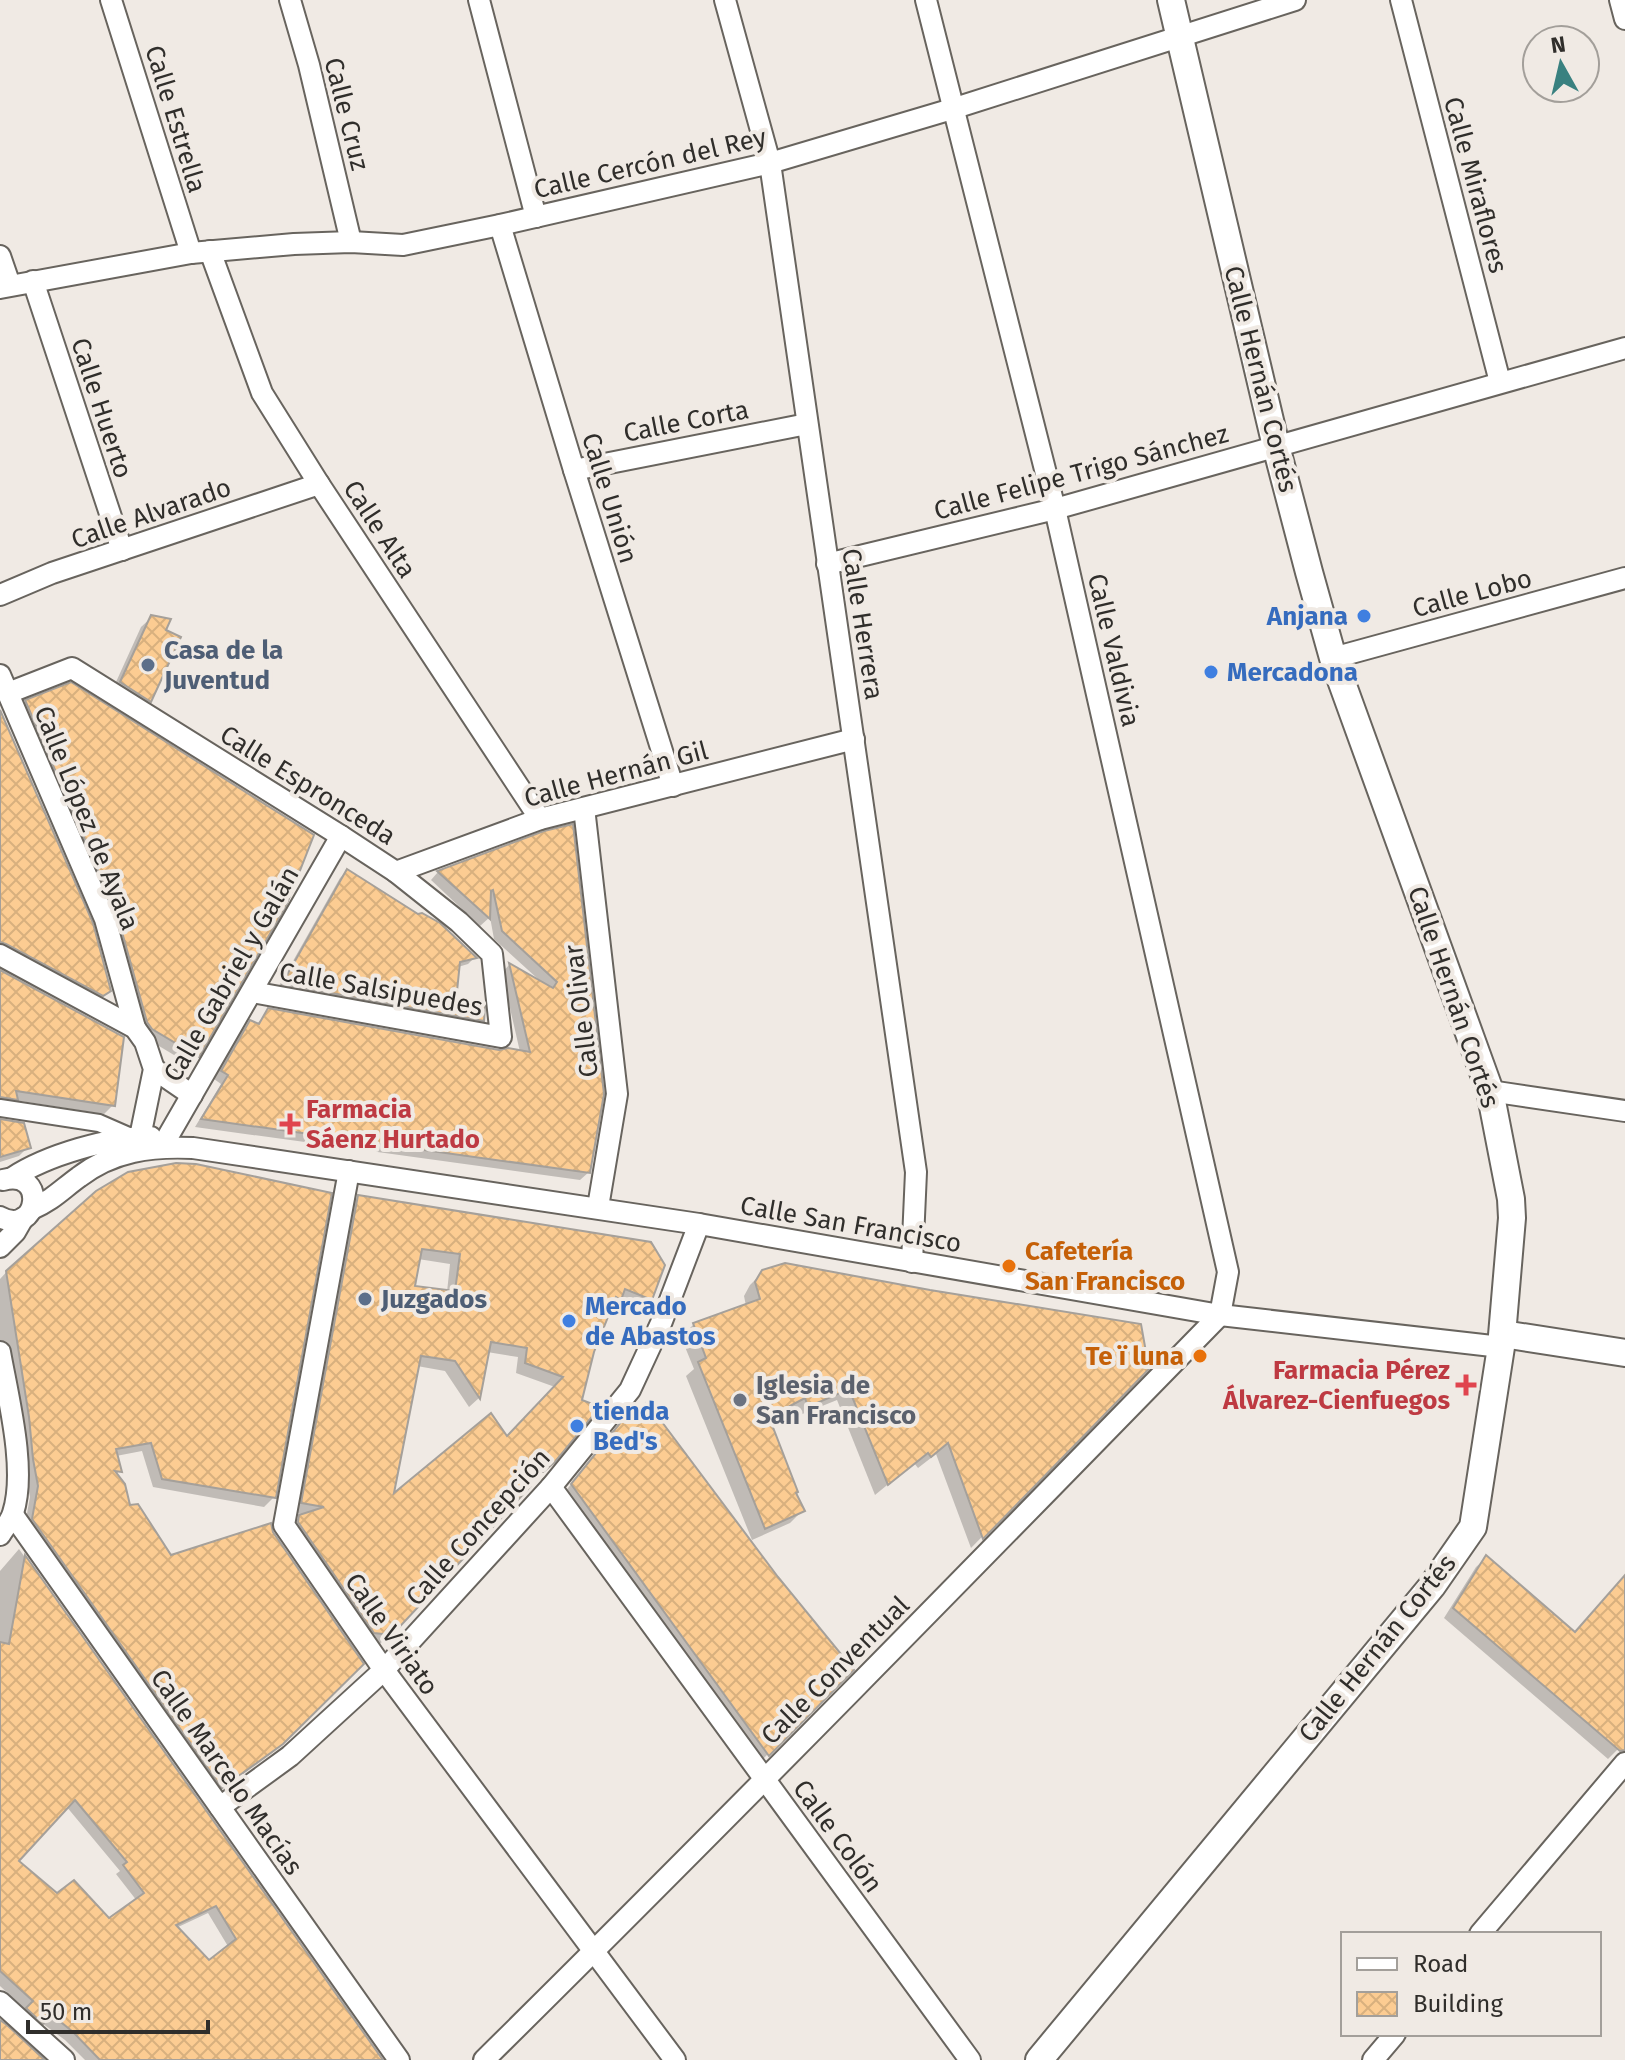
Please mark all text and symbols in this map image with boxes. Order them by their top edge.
north arrow [1521,24,1601,104]
text: N [1549,30,1567,59]
street label: Calle Estrella [138,42,213,197]
street label: Calle Cruz [318,55,375,174]
street label: Calle Miraflores [1437,94,1514,277]
street label: Calle Cercón del Rey [531,122,769,205]
street label: Calle Hernán Cortés [1217,263,1304,496]
street label: Calle Huerto [64,334,139,482]
street label: Calle Corta [621,394,751,449]
street label: Calle Felipe Trigo Sánchez [930,418,1232,527]
street label: Calle Unión [575,429,644,567]
street label: Calle Alvarado [67,472,235,555]
street label: Calle Alta [337,475,423,584]
street label: Calle Herrera [835,546,890,702]
street label: Calle Lobo [1409,563,1535,624]
street label: Calle Valdivia [1081,570,1146,730]
place label: Anjana [1266,601,1348,632]
marker: Anjana [1355,607,1373,625]
place label: Casa de la Juventud [163,635,283,696]
marker: Casa de la Juventud [139,656,157,674]
place label: Mercadona [1227,657,1358,688]
marker: Mercadona [1202,663,1220,681]
street label: Calle López de Ayala [27,702,146,935]
street label: Calle Espronceda [214,719,401,852]
street label: Calle Hernán Gil [521,735,712,814]
street label: Calle Gabriel y Galán [157,861,306,1087]
street label: Calle Hernán Cortés [1401,882,1506,1112]
street label: Calle Olivar [558,943,605,1079]
street label: Calle Salsipuedes [277,956,485,1023]
place label: Farmacia Sáenz Hurtado [306,1094,480,1155]
marker: Farmacia Sáenz Hurtado [281,1115,299,1133]
street label: Calle San Francisco [738,1190,964,1259]
place label: Cafetería San Francisco [1025,1236,1185,1297]
marker: Cafetería San Francisco [1000,1257,1018,1275]
place label: Juzgados [380,1284,488,1315]
marker: Juzgados [356,1290,374,1308]
place label: Mercado de Abastos [585,1291,716,1352]
marker: Mercado de Abastos [560,1312,578,1330]
place label: Te ï luna [1086,1341,1184,1372]
marker: Te ï luna [1191,1347,1209,1365]
place label: Farmacia Pérez Álvarez-Cienfuegos [1222,1355,1450,1416]
place label: Iglesia de San Francisco [756,1370,916,1431]
marker: Farmacia Pérez Álvarez-Cienfuegos [1457,1376,1475,1394]
marker: Iglesia de San Francisco [731,1391,749,1409]
place label: tienda Bed's [593,1396,670,1457]
marker: tienda Bed's [568,1417,586,1435]
street label: Calle Concepción [400,1442,557,1612]
street label: Calle Hernán Cortés [1292,1548,1463,1748]
street label: Calle Viriato [338,1567,445,1701]
street label: Calle Conventual [755,1590,916,1751]
street label: Calle Marcelo Macías [144,1664,309,1881]
street label: Calle Colón [786,1774,889,1899]
legend [1341,1932,1601,2036]
text: Road [1413,1950,1468,1978]
scale bar [28,1984,208,2034]
text: Building [1413,1990,1503,2018]
text: 50 m [40,1998,92,2026]

